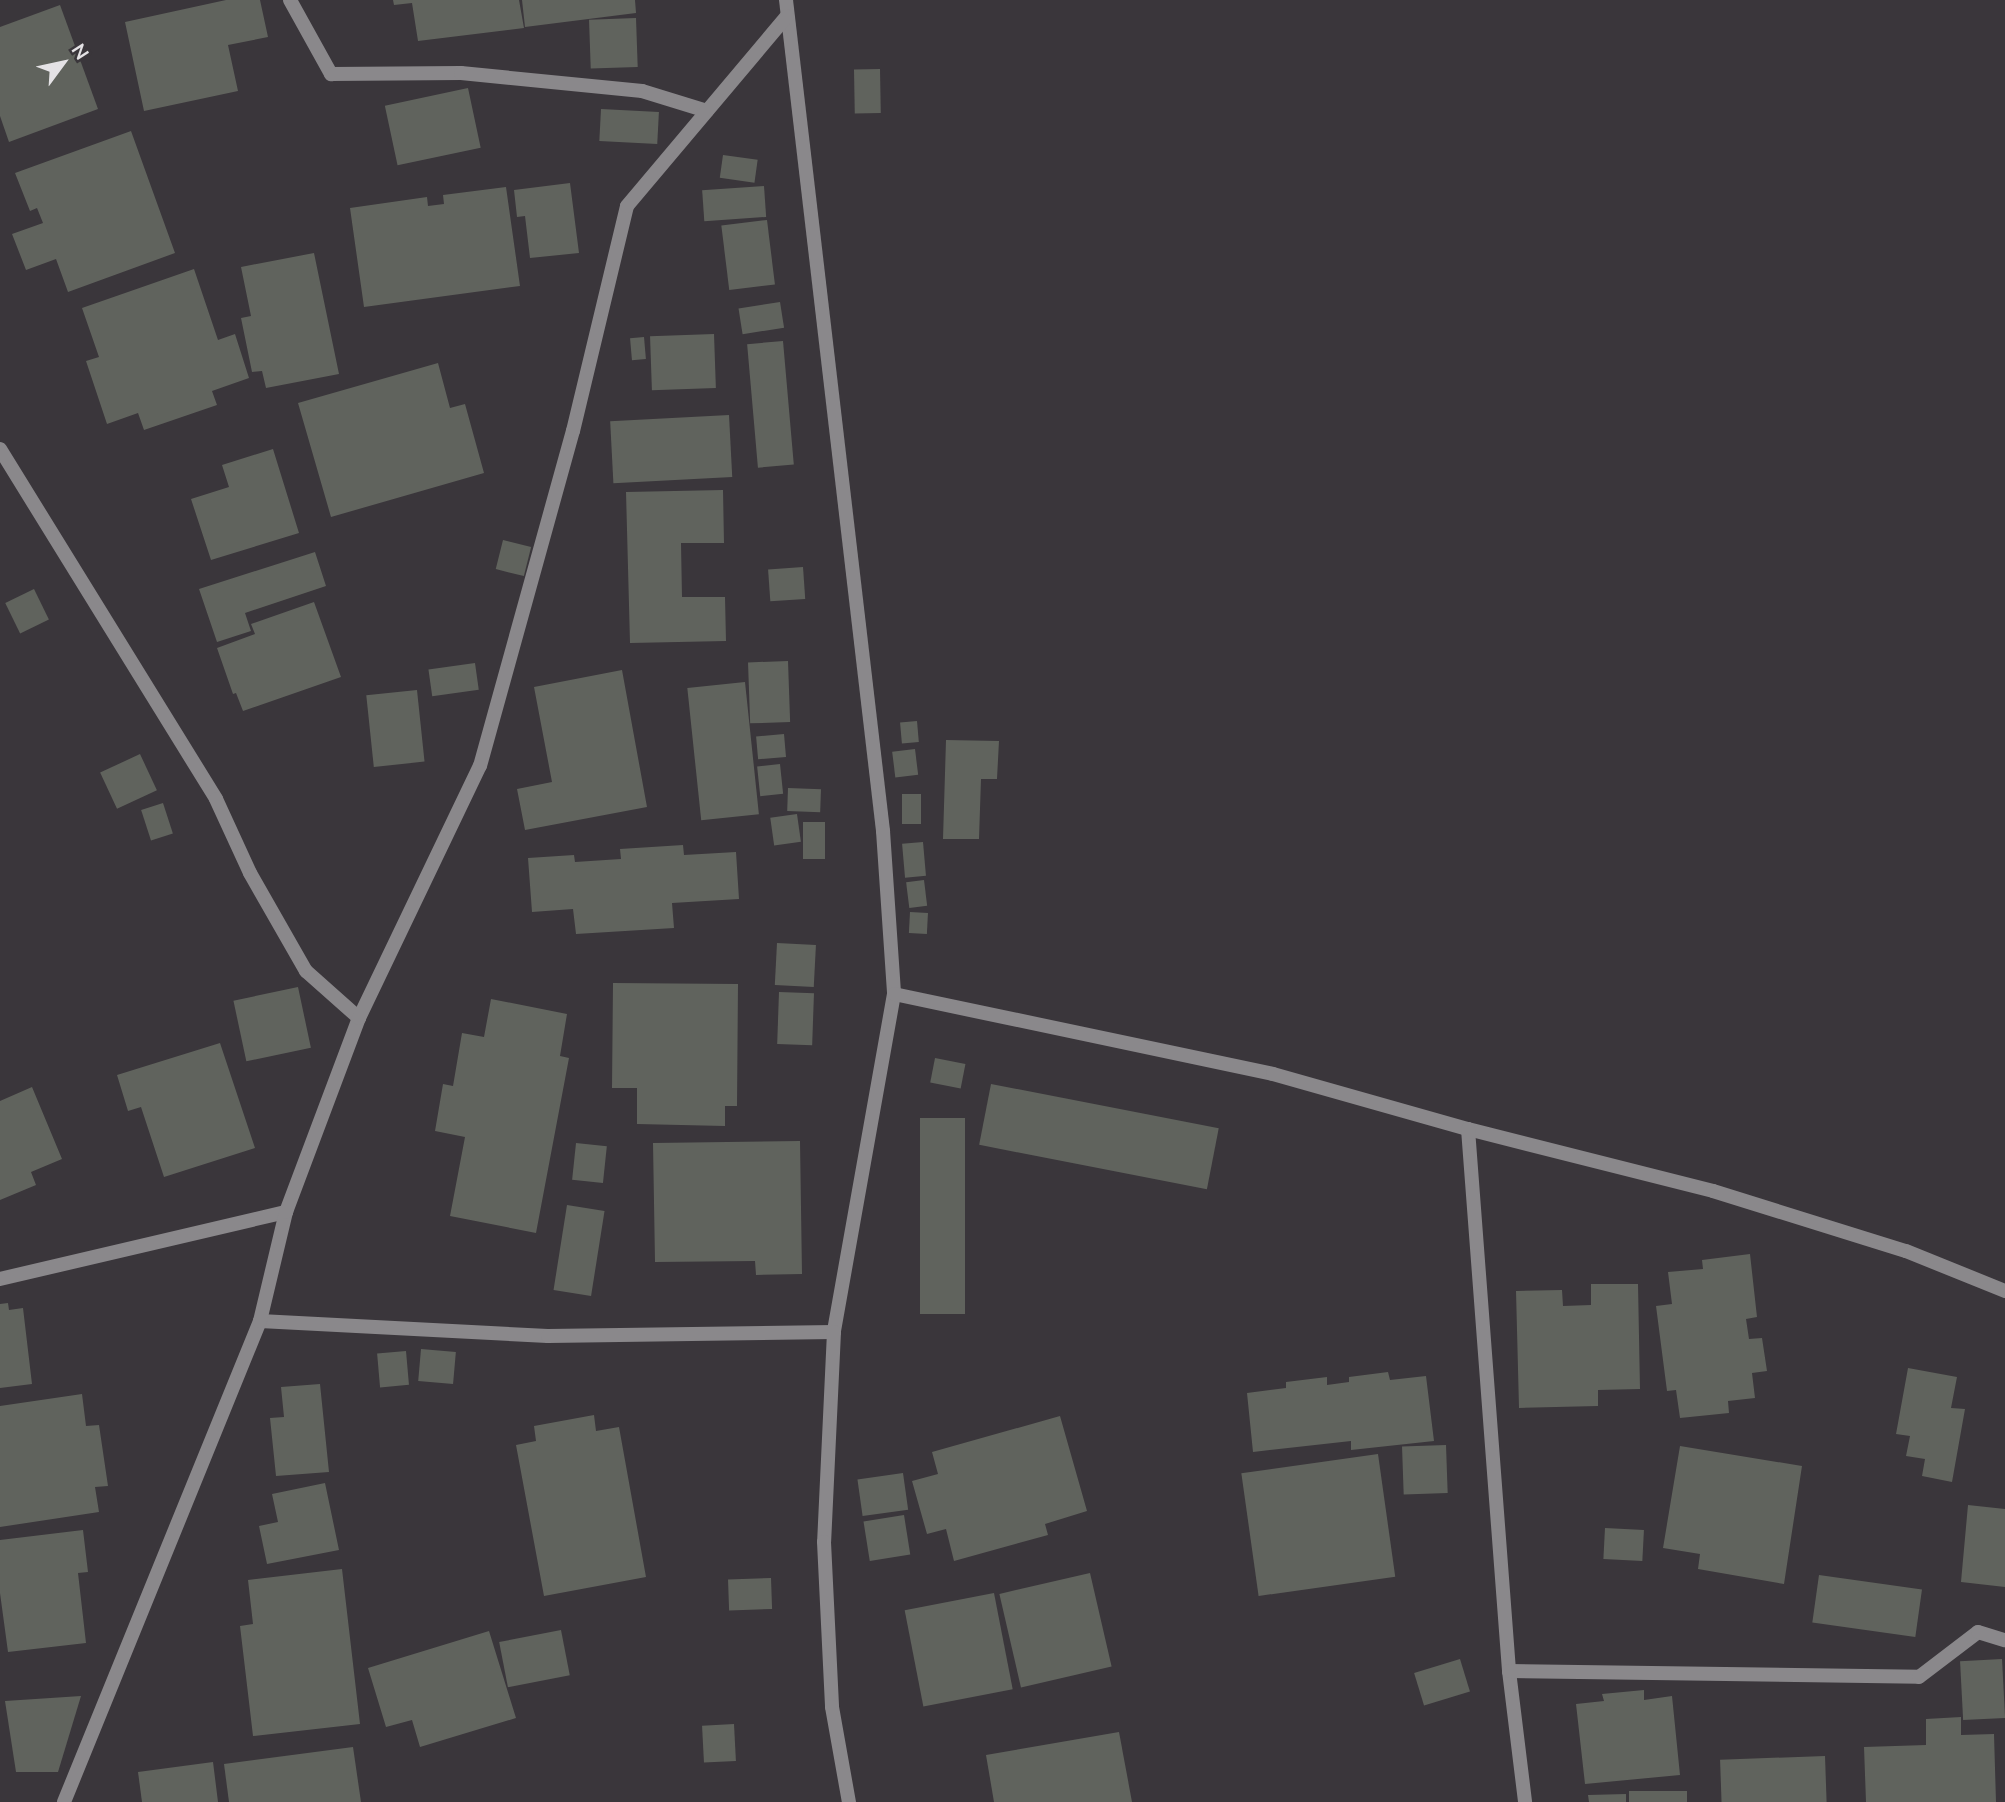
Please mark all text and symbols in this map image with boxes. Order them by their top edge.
north arrow [28,28,98,98]
text: N [67,39,95,64]

